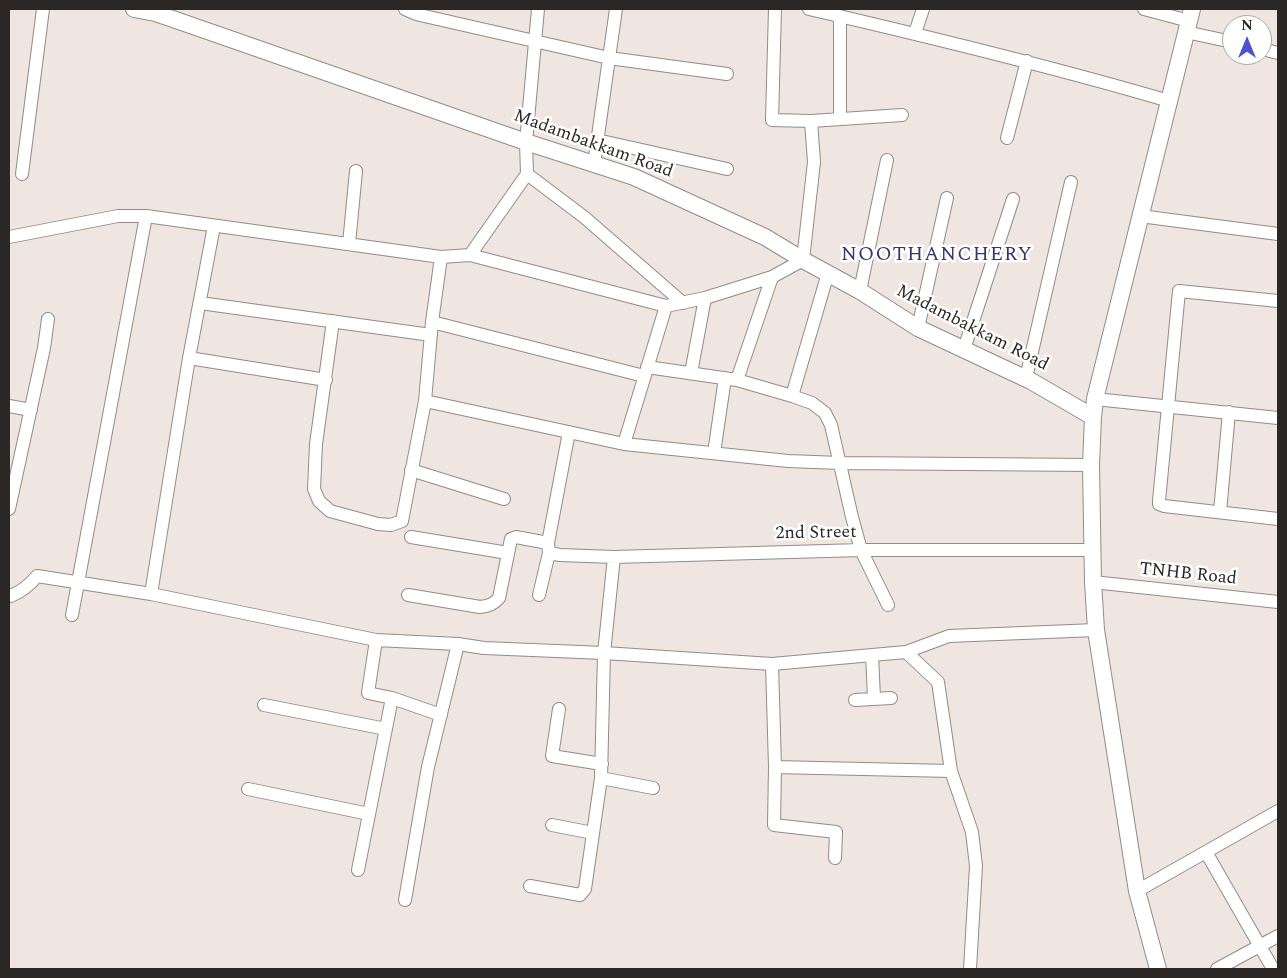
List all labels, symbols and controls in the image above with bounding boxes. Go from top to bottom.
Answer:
north arrow [1222,15,1272,65]
text: N [1241,15,1253,36]
street label: Madambakkam Road [510,106,676,184]
district label: NOOTHANCHERY [840,244,1034,268]
street label: Madambakkam Road [892,281,1052,377]
street label: 2nd Street [775,522,857,546]
street label: TNHB Road [1138,559,1238,591]

